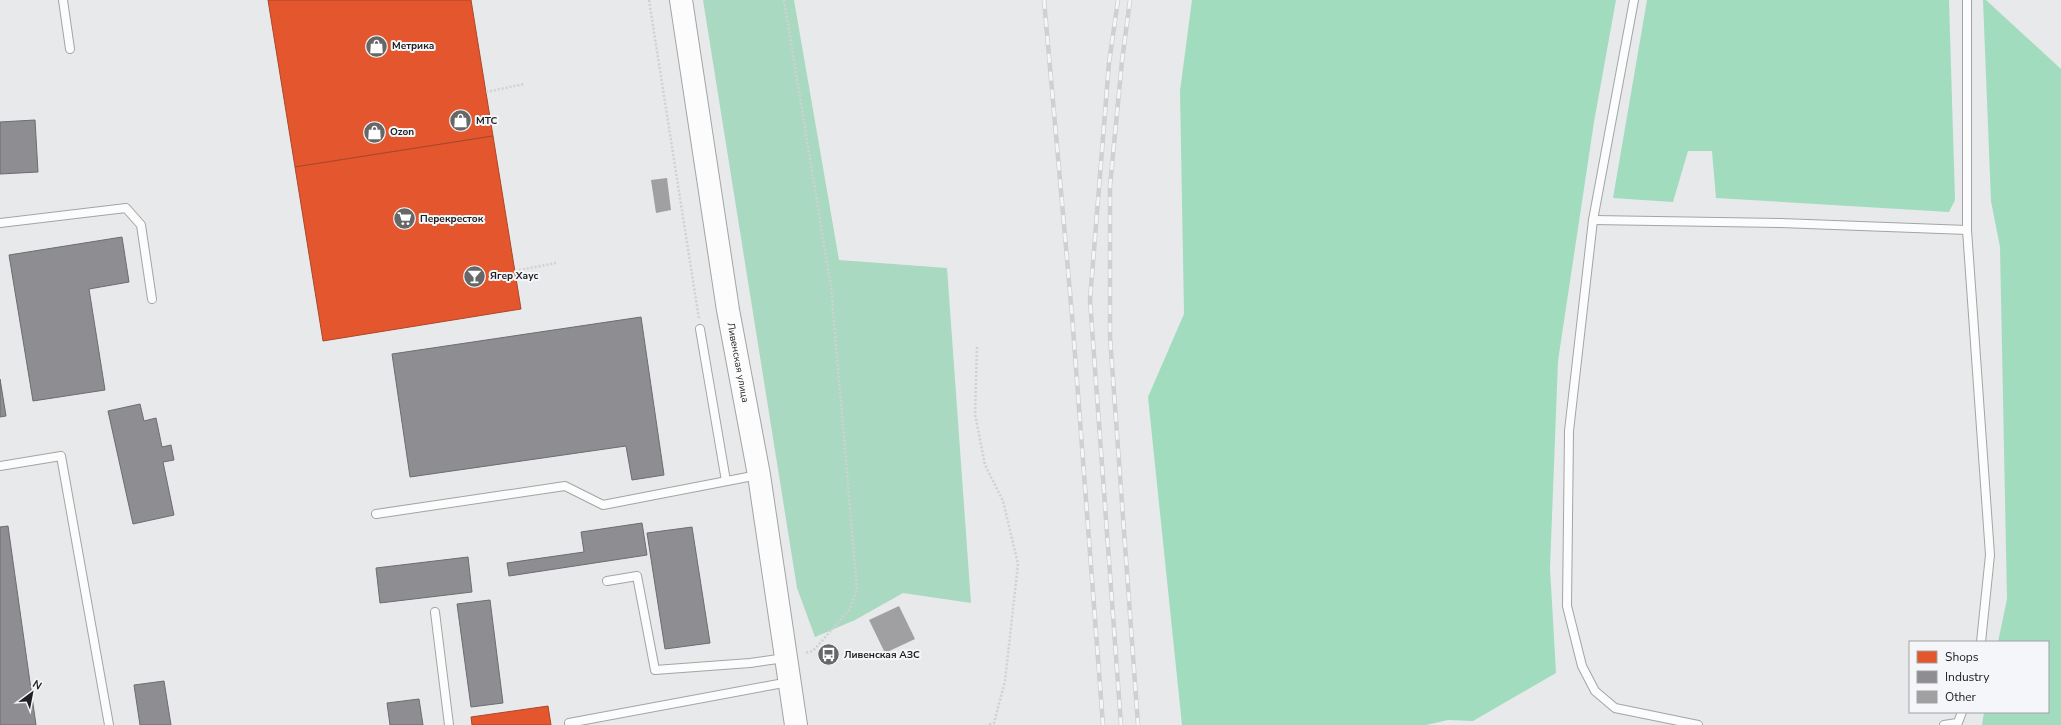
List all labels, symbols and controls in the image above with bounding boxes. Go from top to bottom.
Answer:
shop icon: Метрика [364,33,390,59]
place label: Метрика [392,39,434,53]
shop icon: МТС [447,108,473,134]
place label: МТС [476,114,498,128]
shop icon: Ozon [362,119,388,145]
place label: Ozon [390,125,414,139]
supermarket icon: Перекресток [392,206,418,232]
place label: Перекресток [420,212,484,226]
bar icon: Ягер Хаус [461,263,487,289]
place label: Ягер Хаус [490,269,539,283]
street label: Ливенская улица [723,321,752,404]
legend [1909,641,2049,713]
bus stop icon: Ливенская АЗС [815,642,841,668]
place label: Ливенская АЗС [844,648,920,662]
text: Shops [1945,649,1979,665]
text: Industry [1945,669,1990,685]
north arrow [12,673,52,713]
text: N [30,676,45,693]
text: Other [1945,689,1977,705]

